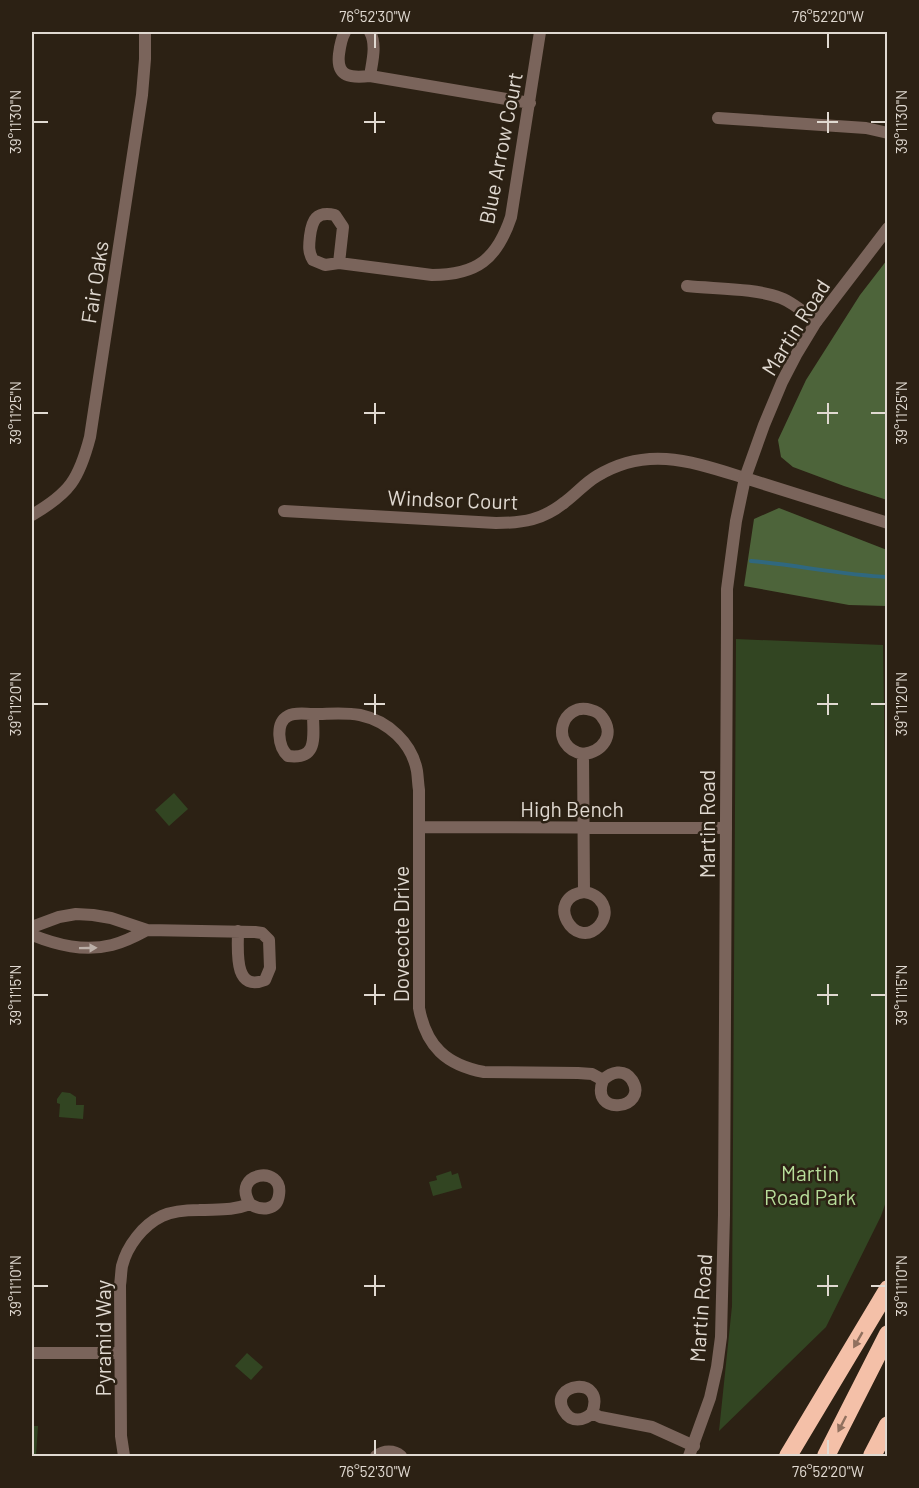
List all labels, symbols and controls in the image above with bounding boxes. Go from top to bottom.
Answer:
text: 76°52'30"W [339,7,411,25]
text: 76°52'20"W [792,7,864,25]
street label: Blue Arrow Court [473,70,527,226]
text: 39°11'30"N [6,90,24,154]
text: 39°11'30"N [892,90,910,154]
street label: Fair Oaks [75,239,113,325]
street label: Martin Road [756,274,834,380]
text: 39°11'25"N [6,381,24,445]
text: 39°11'25"N [892,381,910,445]
street label: Windsor Court [387,484,519,514]
text: 39°11'20"N [6,672,24,736]
text: 39°11'20"N [892,672,910,736]
street label: Martin Road [694,770,719,878]
street label: High Bench [520,796,624,821]
street label: Dovecote Drive [388,866,413,1002]
one-way arrow [78,943,97,953]
text: 39°11'15"N [6,965,24,1025]
text: 39°11'15"N [892,965,910,1025]
park label: Martin Road Park [764,1160,856,1209]
street label: Martin Road [684,1253,716,1363]
text: 39°11'10"N [6,1255,24,1317]
text: 39°11'10"N [892,1255,910,1317]
street label: Pyramid Way [90,1279,115,1396]
one-way arrow [853,1332,863,1349]
one-way arrow [837,1416,847,1433]
text: 76°52'30"W [339,1462,411,1480]
text: 76°52'20"W [792,1462,864,1480]

